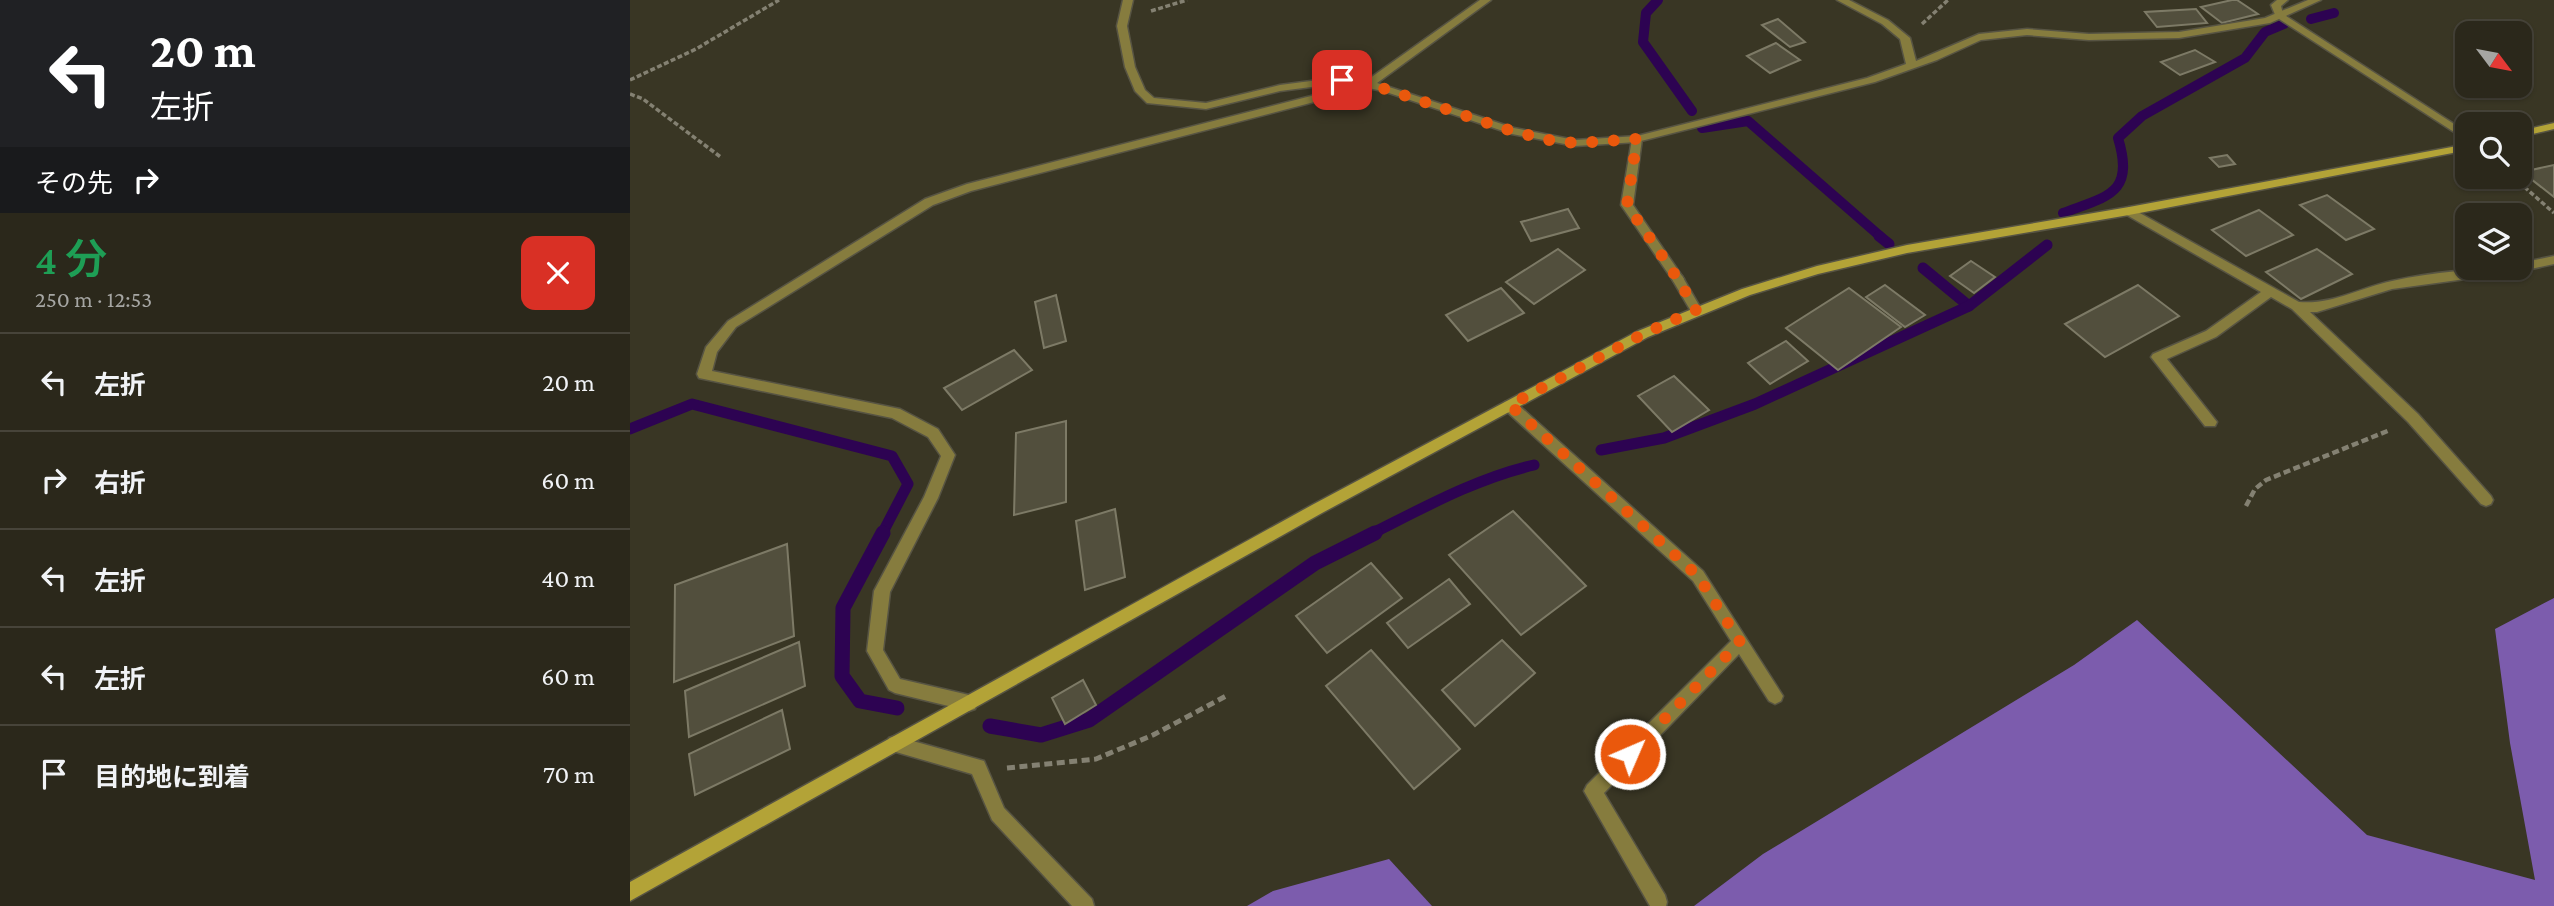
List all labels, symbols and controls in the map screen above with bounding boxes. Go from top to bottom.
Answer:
north arrow [2455,21,2532,98]
map controls [2455,21,2532,280]
text: 20 m [150,23,256,78]
icon: left [35,28,126,119]
pin [1312,50,1372,110]
icon: arrive [1323,61,1361,99]
text: 左折 [150,89,214,125]
button: search [2455,112,2532,189]
icon: right [127,161,165,199]
text: その先 [35,169,113,198]
button: layers [2455,203,2532,280]
text: 4 分 [35,236,107,283]
button: close [521,236,595,310]
text: 250 m · 12:53 [35,286,152,312]
icon: left [35,363,73,401]
text: 20 m [542,368,595,397]
text: 左折 [94,371,146,400]
icon: right [35,461,73,499]
text: 60 m [541,466,595,495]
text: 右折 [94,469,146,498]
icon: left [35,559,73,597]
text: 40 m [541,564,595,593]
text: 左折 [94,567,146,596]
icon: left [35,657,73,695]
text: 60 m [541,662,595,691]
text: 左折 [94,665,146,694]
position arrow [1593,717,1667,791]
icon: arrive [35,755,73,793]
text: 70 m [543,760,595,789]
text: 目的地に到着 [94,763,250,792]

